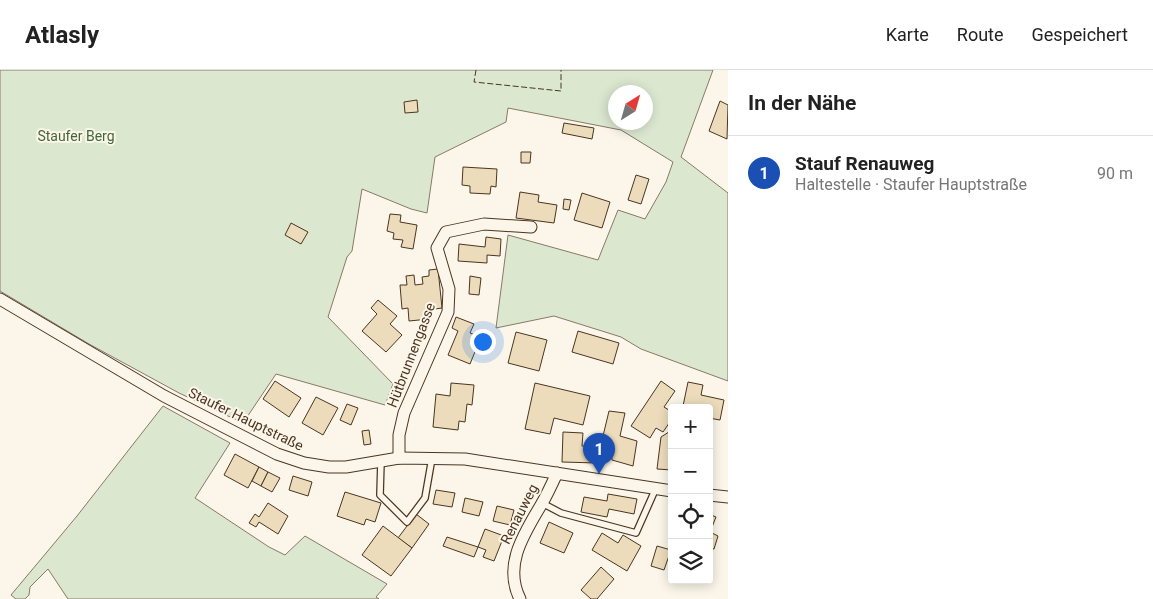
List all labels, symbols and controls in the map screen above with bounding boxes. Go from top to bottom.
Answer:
text: Atlasly [25,21,99,49]
text: Karte [886,24,929,45]
text: Route [957,24,1004,45]
text: Gespeichert [1032,24,1128,45]
north arrow [608,85,653,130]
text: In der Nähe [748,91,856,115]
park label: Staufer Berg [37,128,115,144]
text: Stauf Renauweg [795,152,934,175]
text: 1 [759,164,769,183]
text: 90 m [1097,164,1133,183]
text: Haltestelle · Staufer Hauptstraße [795,175,1027,194]
street label: Hütbrunnengasse [384,301,438,409]
your location [470,329,496,355]
street label: Staufer Hauptstraße [186,384,306,454]
map controls [668,404,713,584]
button: + [668,404,713,449]
pin: 1 [583,433,615,474]
button: − [668,449,713,494]
street label: Renauweg [497,481,541,547]
button: locate [668,494,713,539]
button: layers [668,539,713,584]

